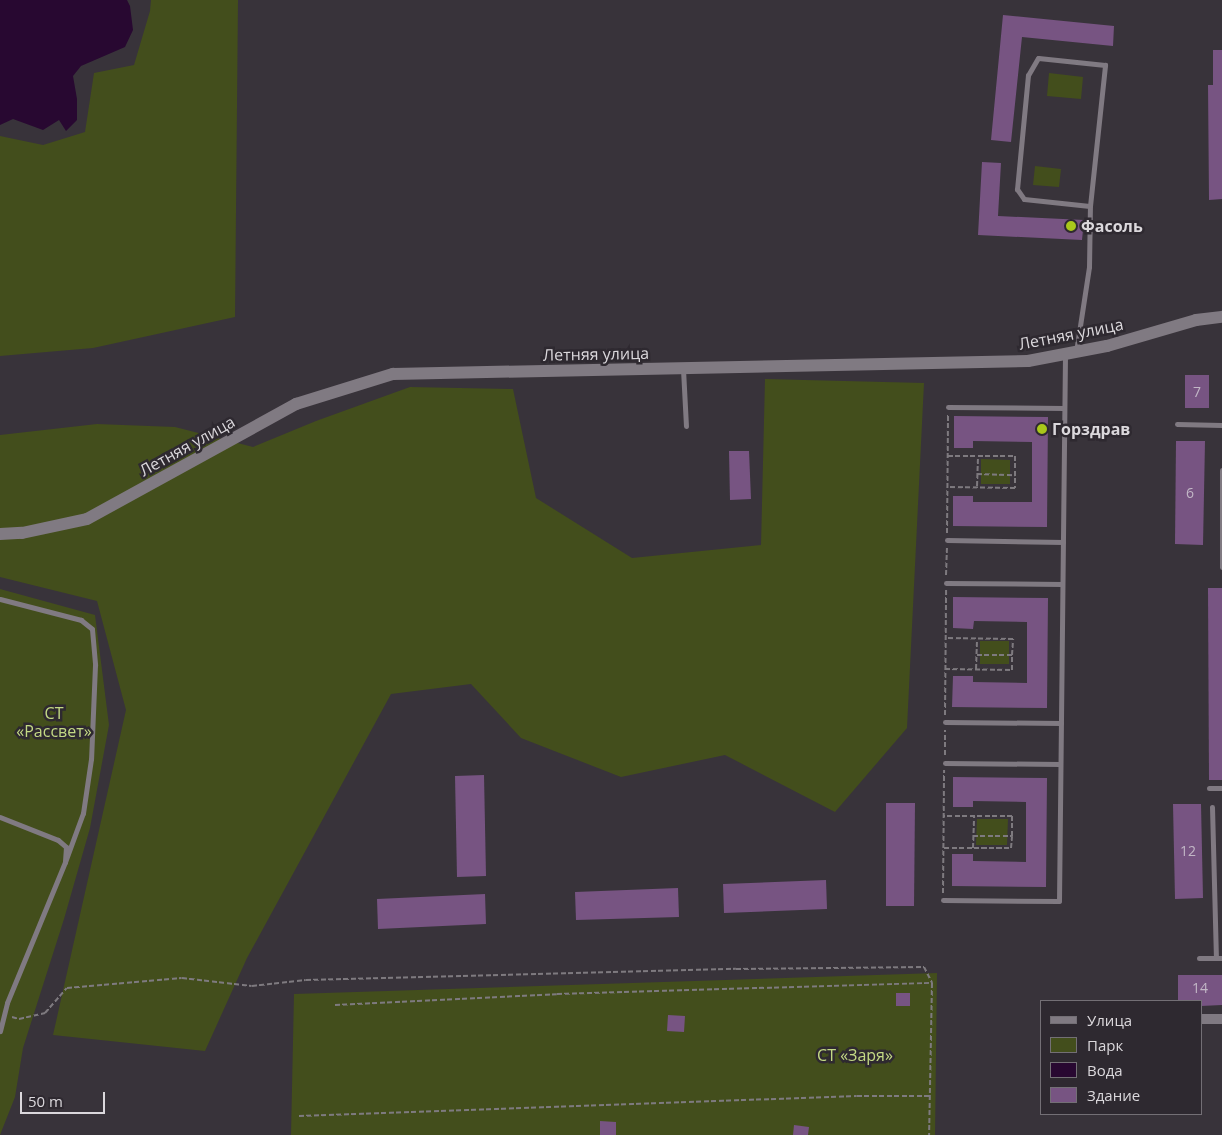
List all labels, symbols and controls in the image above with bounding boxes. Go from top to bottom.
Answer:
place label: Фасоль [1081,216,1143,236]
marker: Фасоль [1065,220,1077,232]
street label: Летняя улица [1017,314,1125,354]
street label: Летняя улица [543,343,649,365]
house number: 7 [1193,384,1201,400]
street label: Летняя улица [136,412,238,480]
place label: Горздрав [1052,419,1130,439]
marker: Горздрав [1036,423,1048,435]
house number: 6 [1186,485,1194,501]
park label: СТ «Рассвет» [16,703,92,741]
house number: 12 [1180,843,1196,859]
house number: 14 [1192,980,1208,996]
legend [1040,1000,1202,1115]
text: Улица [1087,1010,1132,1030]
text: Парк [1087,1035,1123,1055]
park label: СТ «Заря» [817,1045,893,1065]
text: Вода [1087,1060,1123,1080]
scale bar [22,1082,108,1114]
text: Здание [1087,1085,1140,1105]
text: 50 m [28,1091,63,1111]

